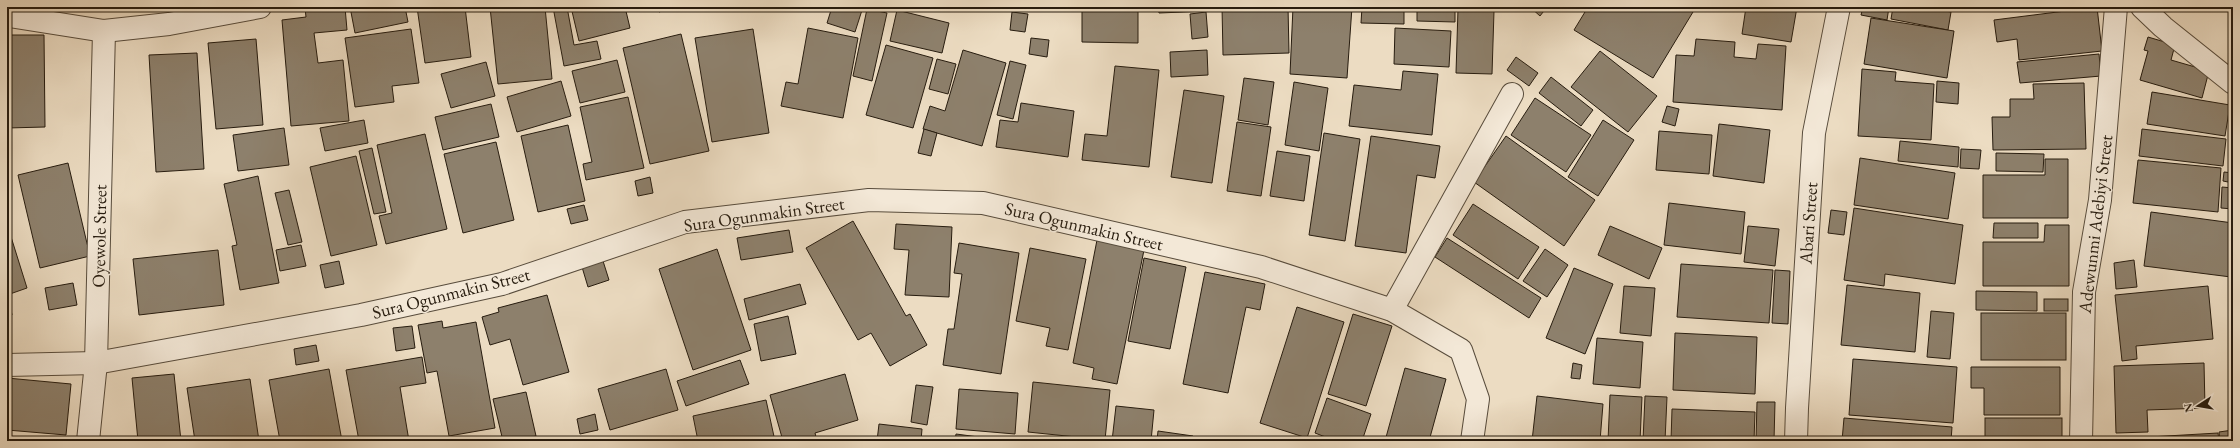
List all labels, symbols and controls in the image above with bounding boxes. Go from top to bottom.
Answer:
street label: Adewunmi Adebiyi Street [2073,133,2117,316]
street label: Abari Street [1794,181,1822,266]
street label: Oyewole Street [87,184,111,288]
street label: Sura Ogunmakin Street [682,191,846,237]
street label: Sura Ogunmakin Street [1003,197,1166,255]
street label: Sura Ogunmakin Street [370,262,533,324]
north arrow [2178,386,2218,426]
text: N [2180,402,2196,414]

